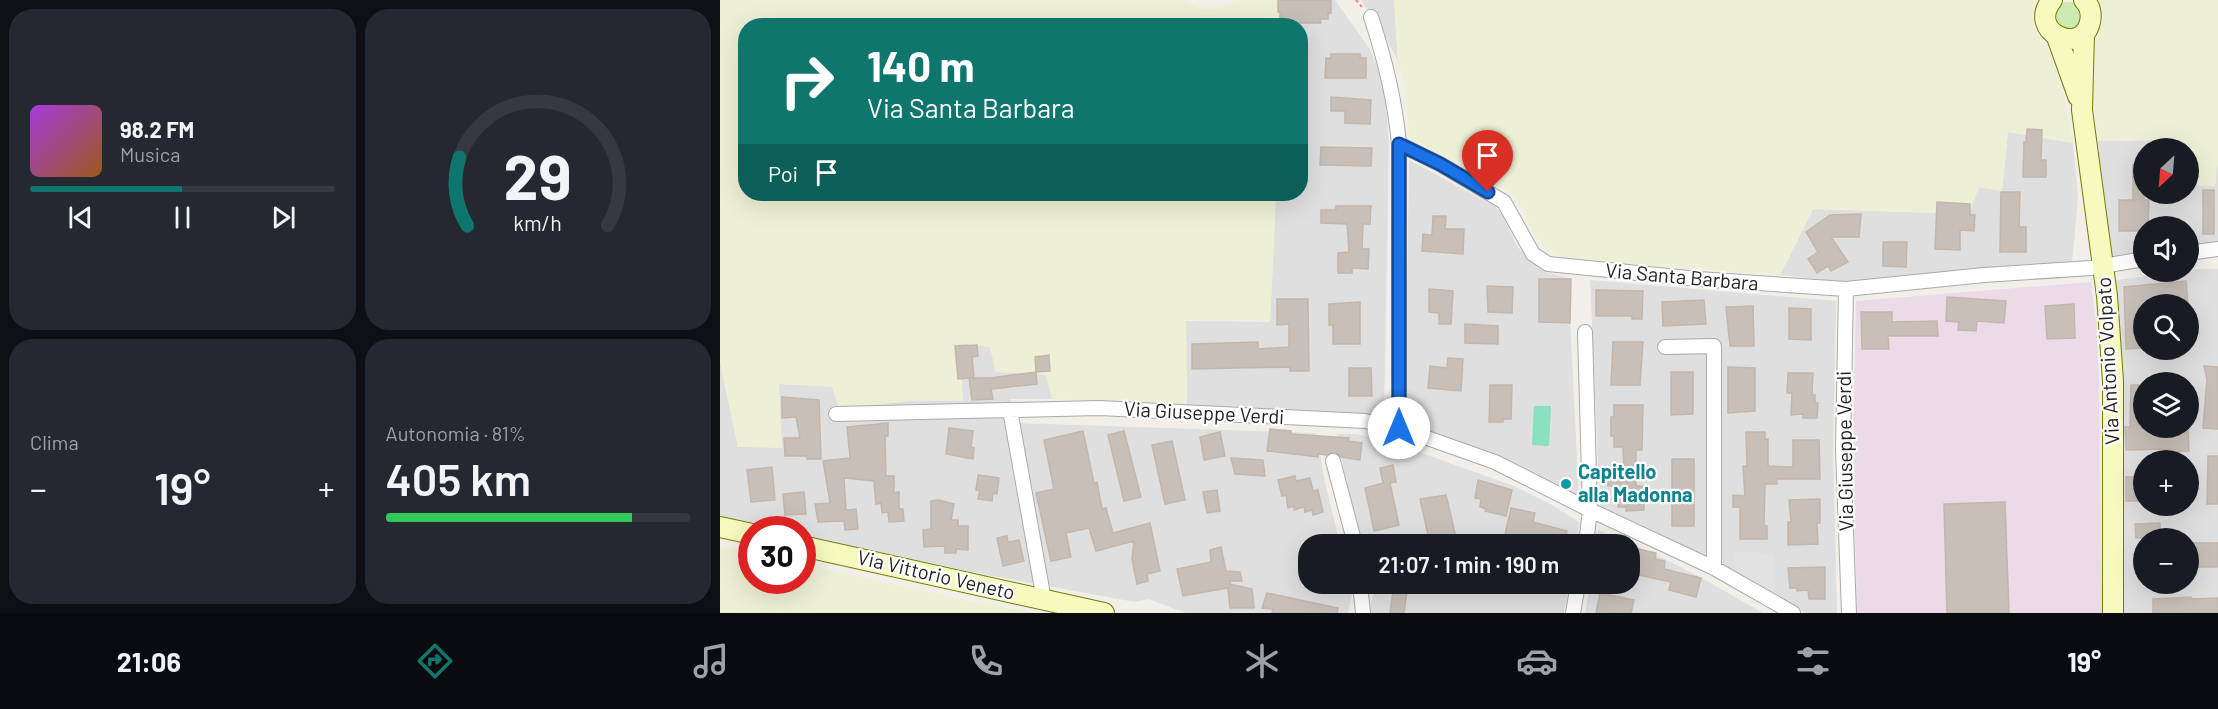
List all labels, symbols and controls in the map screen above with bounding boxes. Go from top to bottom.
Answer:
text: 140 m [867,40,975,90]
icon: right [768,42,846,120]
text: Via Santa Barbara [867,91,1075,123]
text: 98.2 FM [120,116,194,142]
pin [1462,130,1513,192]
north arrow [2133,138,2199,204]
map controls [2133,138,2199,594]
text: 29 [504,139,572,213]
icon: arrive [1471,139,1504,172]
text: Musica [120,142,180,166]
icon: arrive [810,156,843,189]
text: Poi [768,160,798,186]
icon: previous [64,201,97,234]
icon: pause [166,201,199,234]
icon: next [267,201,300,234]
text: km/h [513,211,562,236]
button: sound [2133,216,2199,282]
street label: Via Santa Barbara [1604,257,1760,295]
street label: Via Antonio Volpato [2091,277,2123,446]
button: search [2133,294,2199,360]
street label: Via Giuseppe Verdi [1831,370,1857,532]
button: layers [2133,372,2199,438]
street label: Via Giuseppe Verdi [1123,396,1285,428]
position arrow [1367,396,1431,460]
text: Autonomia · 81% [386,421,526,445]
text: Clima [30,430,79,454]
button: + [2133,450,2199,516]
text: 405 km [386,451,531,505]
place label: Capitello alla Madonna [1578,459,1693,506]
text: 19° [154,460,211,514]
text: − [30,468,47,508]
text: + [318,468,335,508]
marker: Capitello alla Madonna [1559,477,1573,491]
speed limit sign: 30 [738,516,816,594]
button: − [2133,528,2199,594]
street label: Via Vittorio Veneto [855,544,1017,604]
text: 21:07 · 1 min · 190 m [1379,551,1559,577]
icon: directions [414,640,456,682]
icon: music [690,640,732,682]
icon: phone [965,640,1007,682]
icon: climate [1241,640,1283,682]
icon: car [1516,640,1558,682]
icon: filters [1792,640,1834,682]
text: 21:06 [117,645,181,677]
text: 19° [2067,645,2101,677]

